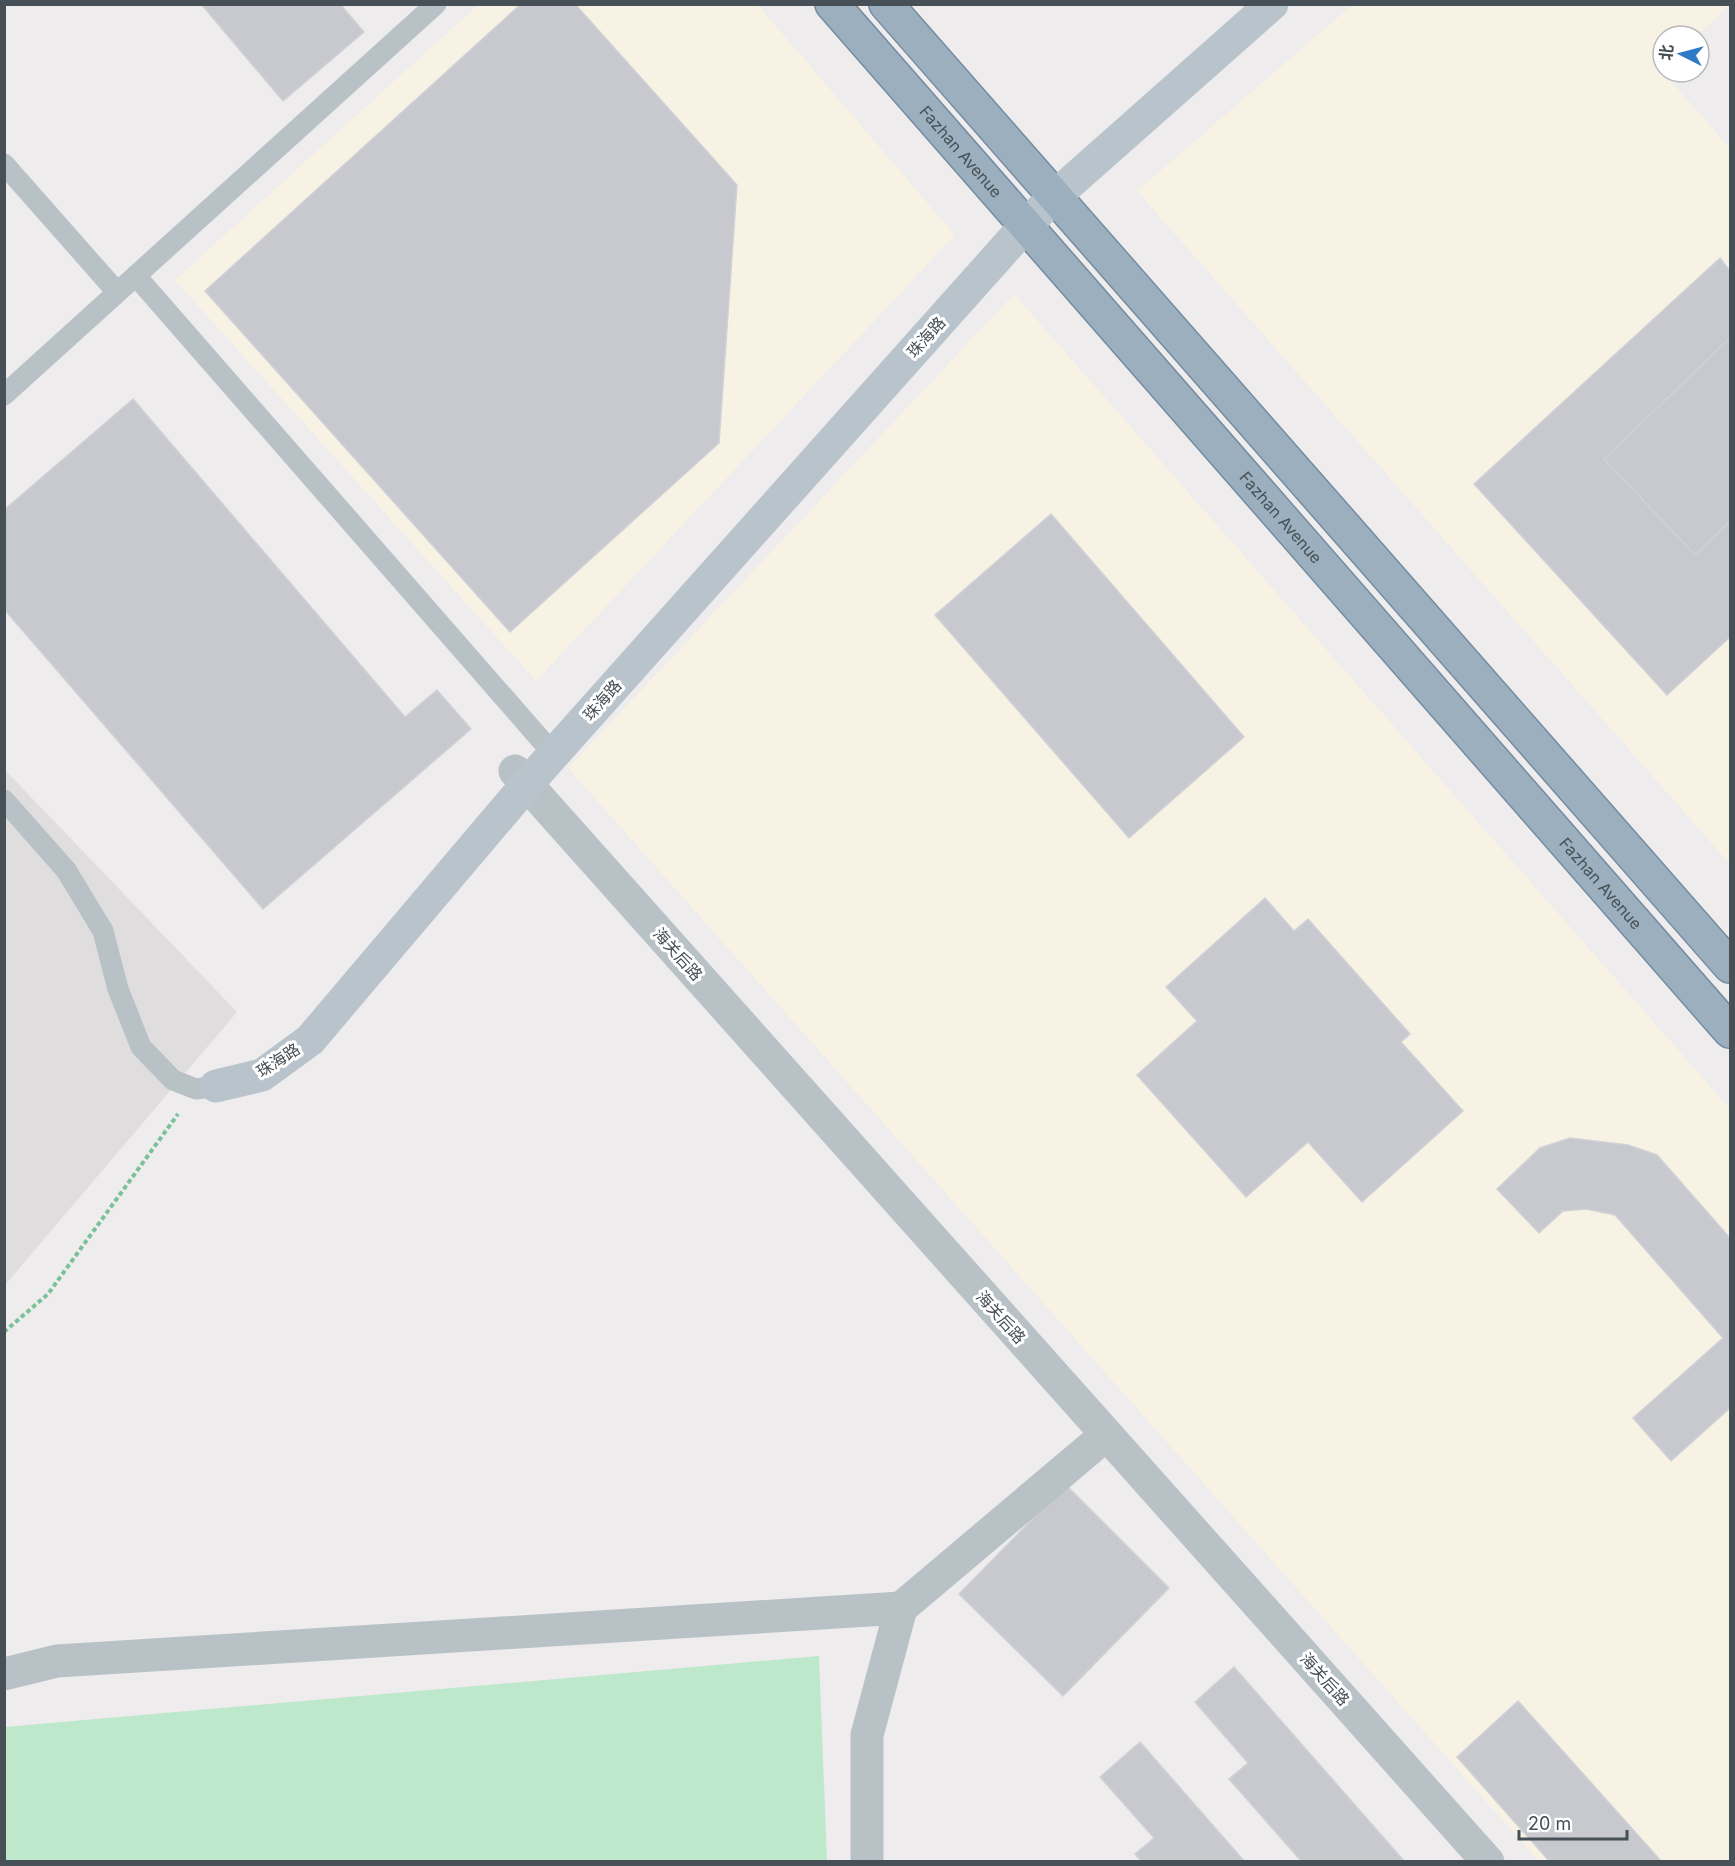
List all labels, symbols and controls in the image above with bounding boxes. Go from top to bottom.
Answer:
north arrow [1651,24,1711,84]
text: 北 [1655,43,1677,61]
street label: Fazhan Avenue [915,101,1007,202]
street label: 珠海路 [903,312,949,362]
street label: Fazhan Avenue [1235,467,1326,567]
street label: 珠海路 [579,675,625,725]
street label: Fazhan Avenue [1555,833,1646,933]
street label: 海关后路 [649,924,707,984]
street label: 珠海路 [252,1039,304,1081]
street label: 海关后路 [972,1287,1030,1347]
street label: 海关后路 [1296,1649,1354,1709]
scale bar [1519,1803,1627,1841]
text: 20 m [1528,1813,1571,1834]

